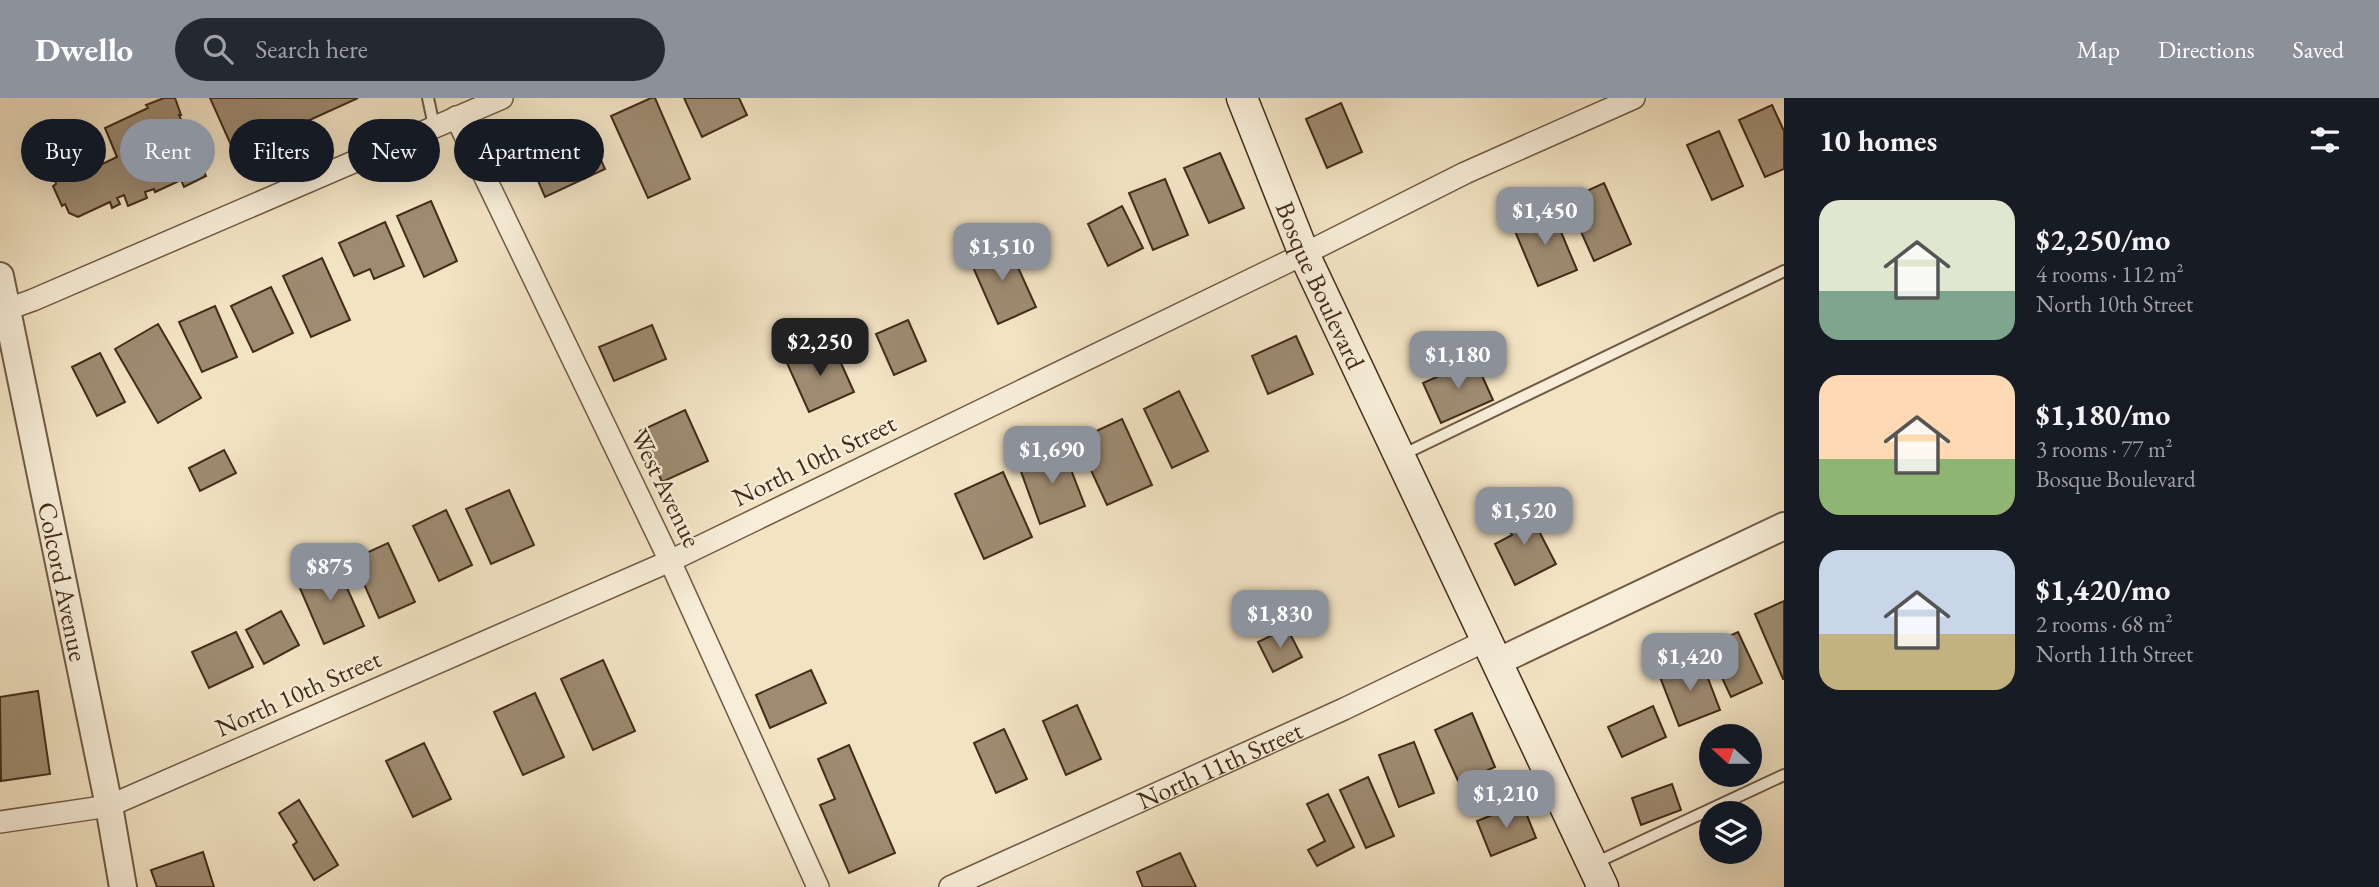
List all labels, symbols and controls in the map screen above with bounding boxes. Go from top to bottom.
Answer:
search box [175,18,665,81]
text: Dwello [35,28,133,71]
icon: search [199,30,237,68]
text: Search here [255,32,368,66]
text: Map [2077,34,2120,65]
text: Directions [2158,34,2255,65]
text: Saved [2293,34,2344,65]
chip: Buy [21,119,106,182]
chip: Rent [120,119,215,182]
chip: Filters [229,119,334,182]
chip: New [348,119,440,182]
chip: Apartment [454,119,604,182]
text: 10 homes [1819,121,1937,160]
icon: filters [2306,121,2344,159]
pin: $1,450 [1488,188,1602,247]
text: $1,450 [1513,195,1577,225]
street label: Bosque Boulevard [1268,196,1373,375]
text: $2,250/mo [2036,220,2170,259]
pin: $1,510 [945,223,1059,283]
icon: home [1875,228,1959,312]
text: $1,510 [970,231,1034,261]
text: 4 rooms · 112 m² [2036,259,2184,289]
text: North 10th Street [2036,289,2193,319]
pin: $2,250 [763,318,877,378]
text: $2,250 [788,326,852,356]
pin: $1,180 [1401,331,1515,391]
text: $1,180 [1426,339,1490,369]
text: $1,180/mo [2036,395,2170,434]
icon: home [1875,403,1959,487]
street label: North 10th Street [727,406,901,514]
street label: West Avenue [623,423,709,553]
pin: $1,690 [995,426,1109,486]
text: $1,690 [1020,434,1084,464]
text: 3 rooms · 77 m² [2036,434,2173,464]
text: Bosque Boulevard [2036,464,2196,494]
pin: $1,520 [1467,488,1581,547]
text: $1,520 [1492,495,1556,525]
street label: Colcord Avenue [30,499,96,664]
pin: $875 [289,544,371,603]
text: $875 [306,551,354,581]
text: $1,420/mo [2036,570,2170,609]
icon: home [1875,578,1959,662]
pin: $1,830 [1223,590,1337,650]
text: $1,830 [1248,598,1312,628]
text: 2 rooms · 68 m² [2036,609,2173,639]
pin: $1,420 [1633,634,1747,693]
text: North 11th Street [2036,639,2193,669]
street label: North 10th Street [210,641,386,745]
text: $1,420 [1658,641,1722,671]
street label: North 11th Street [1132,713,1308,817]
north arrow [1699,724,1762,788]
map controls [1699,724,1762,864]
pin: $1,210 [1449,770,1563,830]
text: $1,210 [1474,778,1538,808]
button: layers [1699,801,1762,864]

